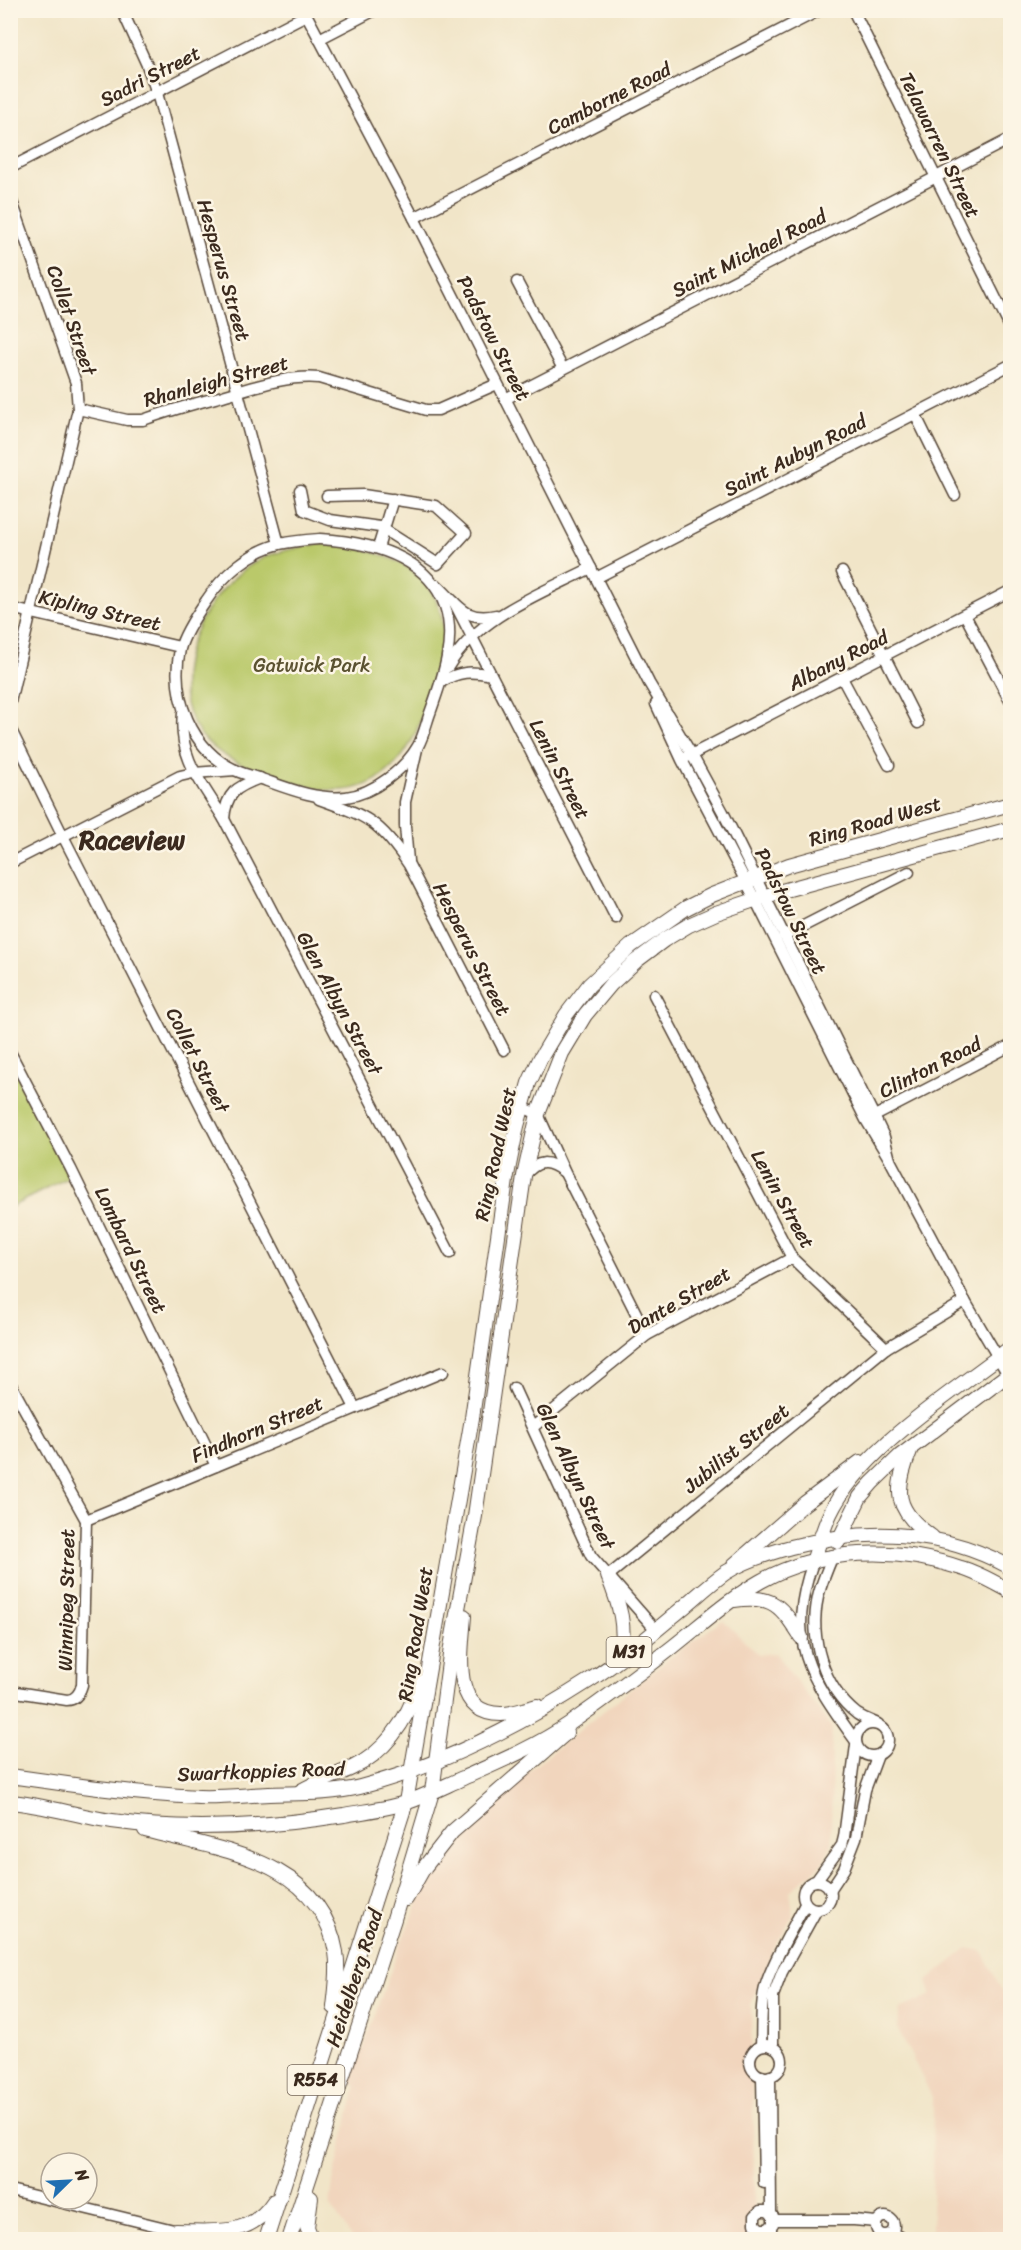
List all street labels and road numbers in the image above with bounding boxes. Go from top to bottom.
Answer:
street label: Sadri Street [93,36,207,117]
street label: Camborne Road [541,51,679,145]
street label: Telawarren Street [889,66,990,225]
street label: Hesperus Street [186,195,261,346]
street label: Saint Michael Road [666,199,834,308]
street label: Collet Street [36,260,107,381]
street label: Padstow Street [447,269,540,408]
street label: Rhanleigh Street [140,345,293,418]
street label: Saint Aubyn Road [718,404,874,507]
street label: Kipling Street [35,579,165,642]
street label: Albany Road [781,619,896,701]
street label: Lenin Street [519,713,600,826]
street label: Ring Road West [805,786,946,857]
street label: Padstow Street [745,842,836,981]
street label: Hesperus Street [423,876,521,1023]
street label: Glen Albyn Street [287,925,393,1082]
street label: Collet Street [156,1001,240,1120]
street label: Clinton Road [873,1026,989,1108]
street label: Ring Road West [464,1084,527,1224]
street label: Lenin Street [741,1143,824,1256]
street label: Lombard Street [85,1180,177,1320]
street label: Dante Street [621,1257,738,1344]
street label: Findhorn Street [186,1386,329,1473]
street label: Jubilist Street [674,1394,798,1503]
street label: Glen Albyn Street [526,1397,625,1556]
street label: Winnipeg Street [48,1528,85,1671]
street label: Ring Road West [388,1564,443,1704]
road number: M31 [606,1637,652,1667]
street label: Swartkoppies Road [177,1751,347,1792]
street label: Heidelberg Road [316,1903,394,2052]
road number: R554 [288,2065,344,2095]

